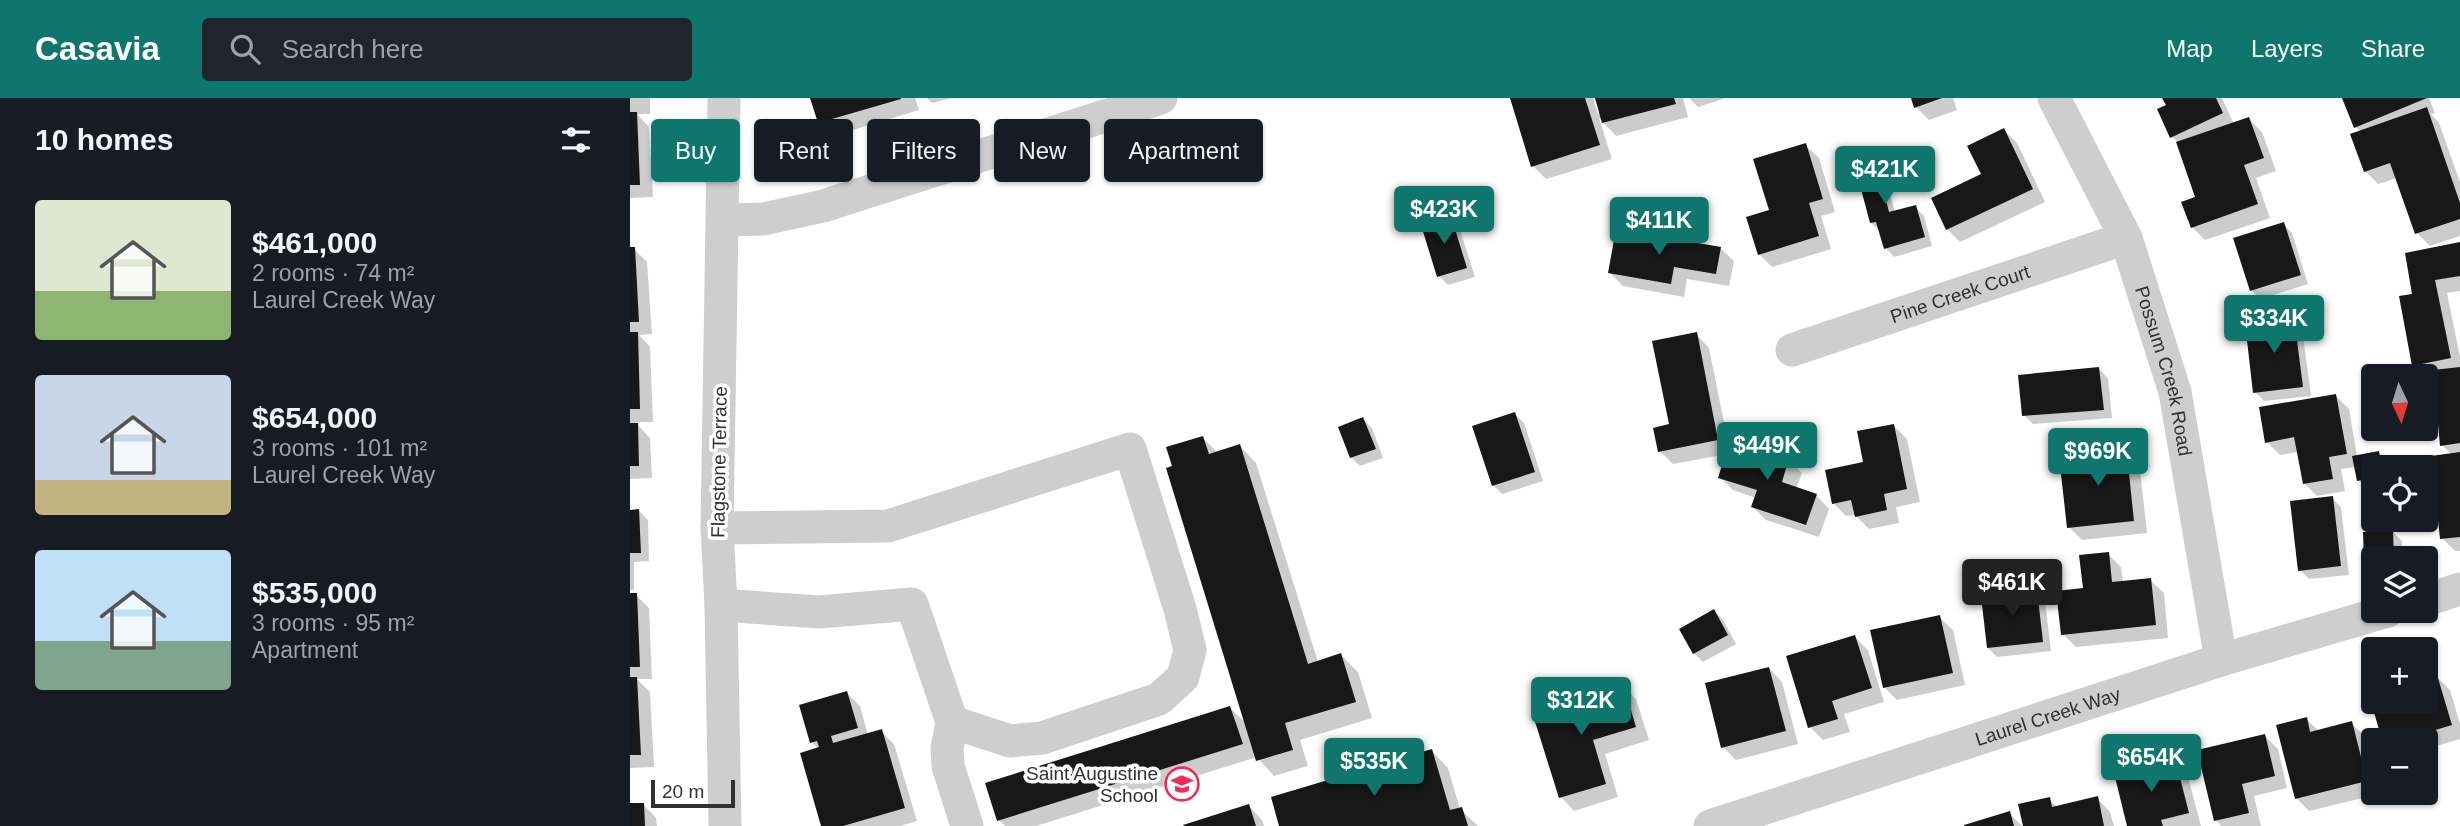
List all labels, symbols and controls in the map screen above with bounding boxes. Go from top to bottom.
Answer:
search box [202,18,692,81]
text: Casavia [35,30,160,67]
icon: search [226,30,264,68]
text: Search here [282,34,423,64]
text: Map [2166,35,2213,62]
text: Layers [2251,35,2323,62]
text: Share [2361,35,2425,62]
chip: Buy [651,119,740,182]
chip: Rent [754,119,853,182]
chip: Filters [867,119,980,182]
chip: New [994,119,1090,182]
chip: Apartment [1104,119,1263,182]
icon: filters [557,121,595,159]
text: 10 homes [35,123,173,156]
pin: $421K [1836,146,1934,206]
text: $421K [1851,156,1919,182]
pin: $423K [1395,186,1493,246]
text: $423K [1410,196,1478,222]
pin: $411K [1610,198,1708,257]
text: $411K [1626,207,1692,233]
text: $461,000 [252,226,377,259]
icon: home [91,228,175,312]
text: 2 rooms · 74 m² [252,260,414,286]
street label: Pine Creek Court [1887,260,2033,327]
street label: Possum Creek Road [2131,283,2196,458]
text: Laurel Creek Way [252,287,435,313]
pin: $334K [2225,296,2323,355]
text: $334K [2240,305,2308,331]
north arrow [2361,364,2438,441]
map controls [2361,364,2438,805]
street label: Flagstone Terrace [707,386,731,538]
text: $654,000 [252,401,377,434]
icon: home [91,403,175,487]
pin: $449K [1718,422,1816,482]
pin: $969K [2049,428,2147,488]
text: $449K [1733,432,1801,458]
text: 3 rooms · 101 m² [252,435,427,461]
text: $969K [2064,438,2132,464]
button: locate [2361,455,2438,532]
text: Laurel Creek Way [252,462,435,488]
button: layers [2361,546,2438,623]
pin: $461K [1963,560,2061,619]
text: $461K [1978,569,2046,595]
text: $535,000 [252,576,377,609]
icon: home [91,578,175,662]
text: 3 rooms · 95 m² [252,610,414,636]
text: Apartment [252,637,358,663]
button: + [2361,637,2438,714]
pin: $312K [1532,678,1630,737]
street label: Laurel Creek Way [1972,683,2123,750]
text: $312K [1547,687,1615,713]
button: − [2361,728,2438,805]
pin: $654K [2102,734,2200,794]
pin: $535K [1325,738,1423,798]
text: $654K [2117,744,2185,770]
text: $535K [1340,748,1408,774]
place label: Saint Augustine School [1026,763,1158,806]
school or university icon: Saint Augustine School [1163,765,1201,803]
scale bar [651,777,735,809]
text: 20 m [662,781,704,802]

